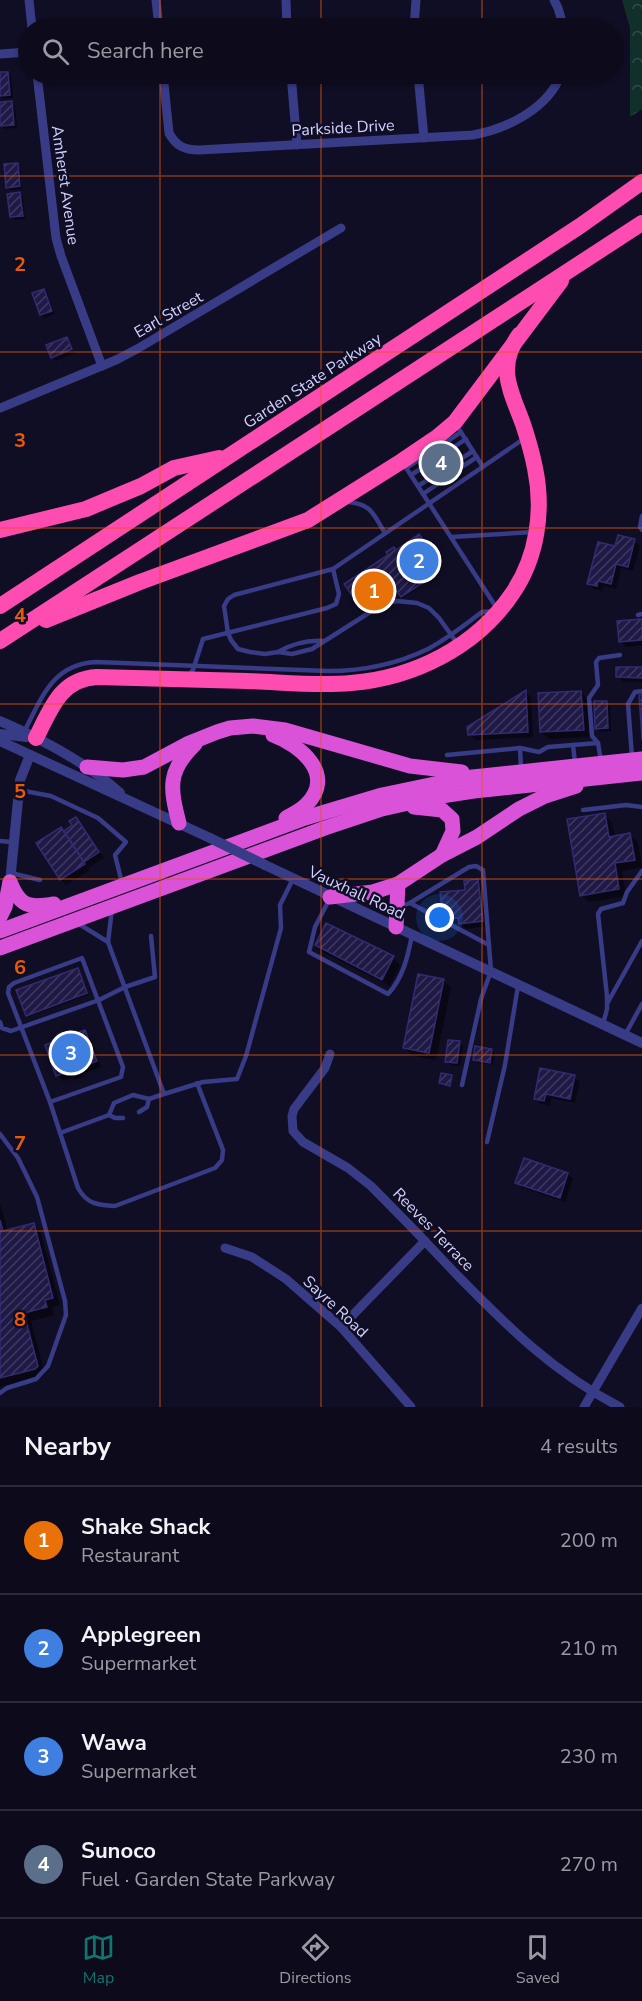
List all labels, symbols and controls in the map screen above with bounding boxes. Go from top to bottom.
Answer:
search box [18,18,624,84]
icon: search [39,35,72,68]
text: Search here [87,36,204,66]
street label: Parkside Drive [291,114,395,142]
street label: Amherst Avenue [46,124,84,246]
text: 2 [14,251,26,278]
street label: Earl Street [130,286,207,343]
street label: Garden State Parkway [239,328,386,434]
text: 3 [14,427,26,454]
pin: 4 [422,440,460,486]
pin: 2 [400,538,438,584]
pin: 1 [354,568,394,614]
text: 4 [14,602,26,629]
text: 5 [14,778,26,805]
street label: Vauxhall Road [304,860,409,925]
your location [425,903,454,932]
text: 6 [14,954,26,981]
pin: 3 [52,1030,90,1076]
text: 7 [14,1130,26,1157]
street label: Reeves Terrace [388,1183,479,1276]
street label: Sayre Road [298,1271,373,1343]
text: 8 [14,1306,26,1333]
text: Nearby [24,1429,111,1464]
text: 4 results [540,1433,618,1460]
text: Shake Shack [81,1512,210,1542]
text: 1 [38,1527,50,1554]
text: 200 m [560,1527,618,1554]
text: Restaurant [81,1542,179,1569]
text: Applegreen [81,1620,201,1650]
text: 2 [38,1635,50,1662]
text: 210 m [560,1635,618,1662]
text: Supermarket [81,1650,196,1677]
text: Wawa [81,1728,147,1758]
text: 3 [38,1743,50,1770]
text: 230 m [560,1743,618,1770]
text: Supermarket [81,1758,196,1785]
text: Sunoco [81,1836,156,1866]
text: 4 [38,1851,50,1878]
text: 270 m [560,1851,618,1878]
text: Fuel · Garden State Parkway [81,1866,335,1893]
tab: Map [82,1931,115,1989]
tab: Directions [279,1931,351,1989]
tab: Saved [516,1931,560,1989]

